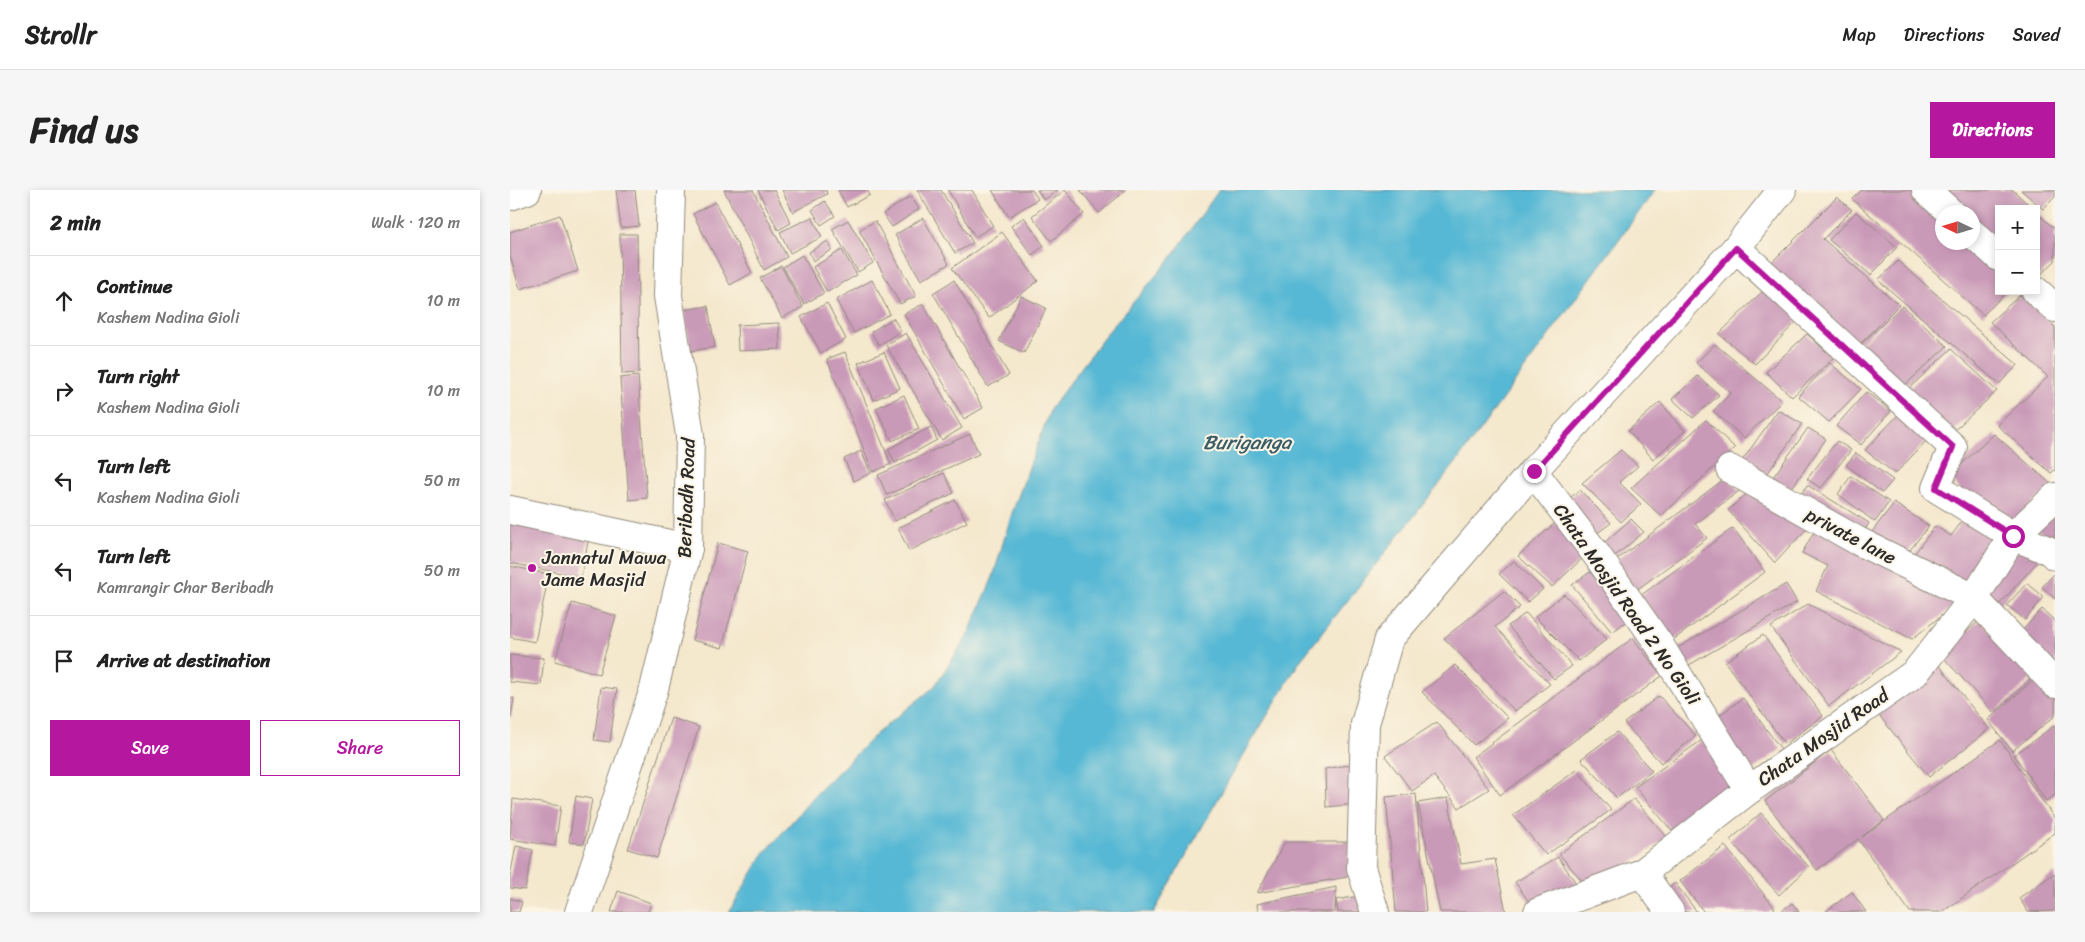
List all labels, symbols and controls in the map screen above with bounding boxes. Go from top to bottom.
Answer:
text: Strollr [25,14,96,56]
text: Map [1843,19,1876,51]
text: Directions [1904,19,1985,51]
text: Saved [2013,19,2060,51]
text: Find us [30,99,138,161]
button: Directions [1930,102,2055,158]
text: 2 min [50,204,101,242]
north arrow [1935,205,1980,250]
map controls [1995,205,2040,295]
button: + [1995,205,2040,250]
text: Walk · 120 m [371,208,460,237]
button: − [1995,250,2040,295]
text: Continue [97,270,173,303]
text: 10 m [427,286,460,315]
icon: ahead [50,287,78,315]
text: Kashem Nadina Gioli [97,303,239,332]
text: Turn right [97,360,179,393]
text: 10 m [427,376,460,405]
icon: right [50,377,78,405]
text: Kashem Nadina Gioli [97,393,239,422]
water label: Buriganga [1203,425,1293,460]
street label: Beribadh Road [667,436,705,559]
text: Turn left [97,450,170,483]
route end [1523,460,1546,483]
text: 50 m [424,466,460,495]
icon: left [50,467,78,495]
text: Kashem Nadina Gioli [97,483,239,512]
street label: Chata Mosjid Road 2 No Gioli [1545,496,1710,713]
street label: private lane [1799,498,1903,574]
route start [2002,525,2025,548]
text: Turn left [97,540,170,573]
place label: Jannatul Mawa Jame Masjid [541,541,667,596]
text: 50 m [424,556,460,585]
icon: left [50,557,78,585]
marker: Jannatul Mawa Jame Masjid [526,562,538,574]
text: Kamrangir Char Beribadh [97,573,274,602]
text: Arrive at destination [97,644,270,677]
icon: arrive [50,647,78,675]
street label: Chata Mosjid Road [1750,678,1897,795]
button: Save [50,720,250,776]
button: Share [260,720,460,776]

